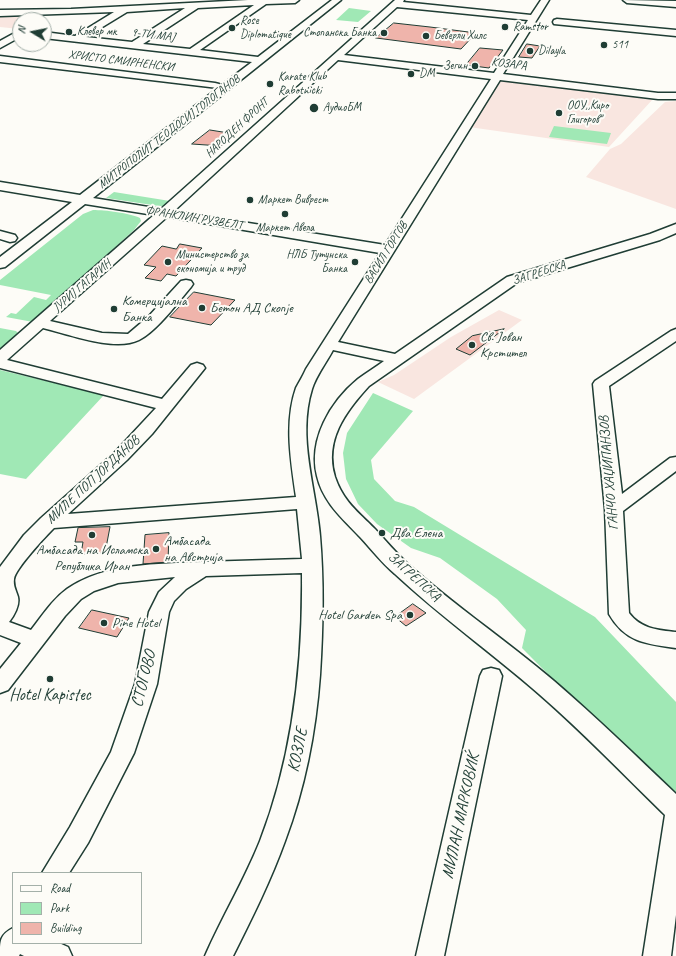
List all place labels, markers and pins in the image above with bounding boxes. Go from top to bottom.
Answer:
place label: Rose Diplomatique [240,14,291,42]
place label: Ramstor [513,20,548,34]
marker: Ramstor [500,22,510,32]
marker: Rose Diplomatique [227,23,237,33]
place label: Клевер мк [77,25,117,39]
place label: Стопанска Банка [303,26,376,40]
marker: Клевер мк [64,27,74,37]
marker: Стопанска Банка [379,28,389,38]
place label: Беверли Хилс [434,29,486,43]
marker: Беверли Хилс [421,31,431,41]
place label: 511 [612,38,628,52]
marker: 511 [599,40,609,50]
place label: Dilayla [538,44,565,58]
marker: Dilayla [525,46,535,56]
place label: Зегин [443,59,467,73]
marker: Зегин [470,61,480,71]
place label: DM [419,67,435,81]
marker: DM [406,69,416,79]
place label: Karate Klub Rabotnicki [278,70,326,98]
marker: Karate Klub Rabotnicki [265,79,275,89]
place label: ООУ,,Киро Глигоров'' [567,99,609,127]
place label: АудиоБМ [323,101,361,115]
marker: АудиоБМ [308,102,320,114]
marker: ООУ,,Киро Глигоров'' [554,108,564,118]
place label: Маркет Виврест [258,193,328,207]
marker: Маркет Виврест [245,195,255,205]
marker: Маркет Авела [280,209,290,219]
place label: Маркет Авела [256,221,314,235]
place label: Министерство за економија и труд [176,248,248,276]
place label: НЛБ Тутунска Банка [287,248,347,276]
marker: Министерство за економија и труд [163,257,173,267]
marker: НЛБ Тутунска Банка [350,257,360,267]
place label: Комерцијална Банка [122,293,187,326]
place label: Бетон АД Скопје [210,300,293,316]
marker: Бетон АД Скопје [197,303,207,313]
marker: Комерцијална Банка [109,304,119,314]
place label: Св. Јован Крстител [480,329,526,362]
marker: Св. Јован Крстител [467,340,477,350]
place label: Два Елена [390,525,442,541]
marker: Два Елена [377,528,387,538]
marker: Амбасада на Исламска Република Иран [87,530,97,540]
place label: Амбасада на Австрија [164,533,223,566]
place label: Амбасада на Исламска Република Иран [36,542,148,574]
marker: Амбасада на Австрија [151,544,161,554]
place label: Hotel Garden Spa [318,607,402,623]
marker: Hotel Garden Spa [405,610,415,620]
place label: Pine Hotel [112,615,160,631]
marker: Pine Hotel [99,618,109,628]
marker: Hotel Kapistec [45,674,55,684]
place label: Hotel Kapistec [9,686,91,706]

